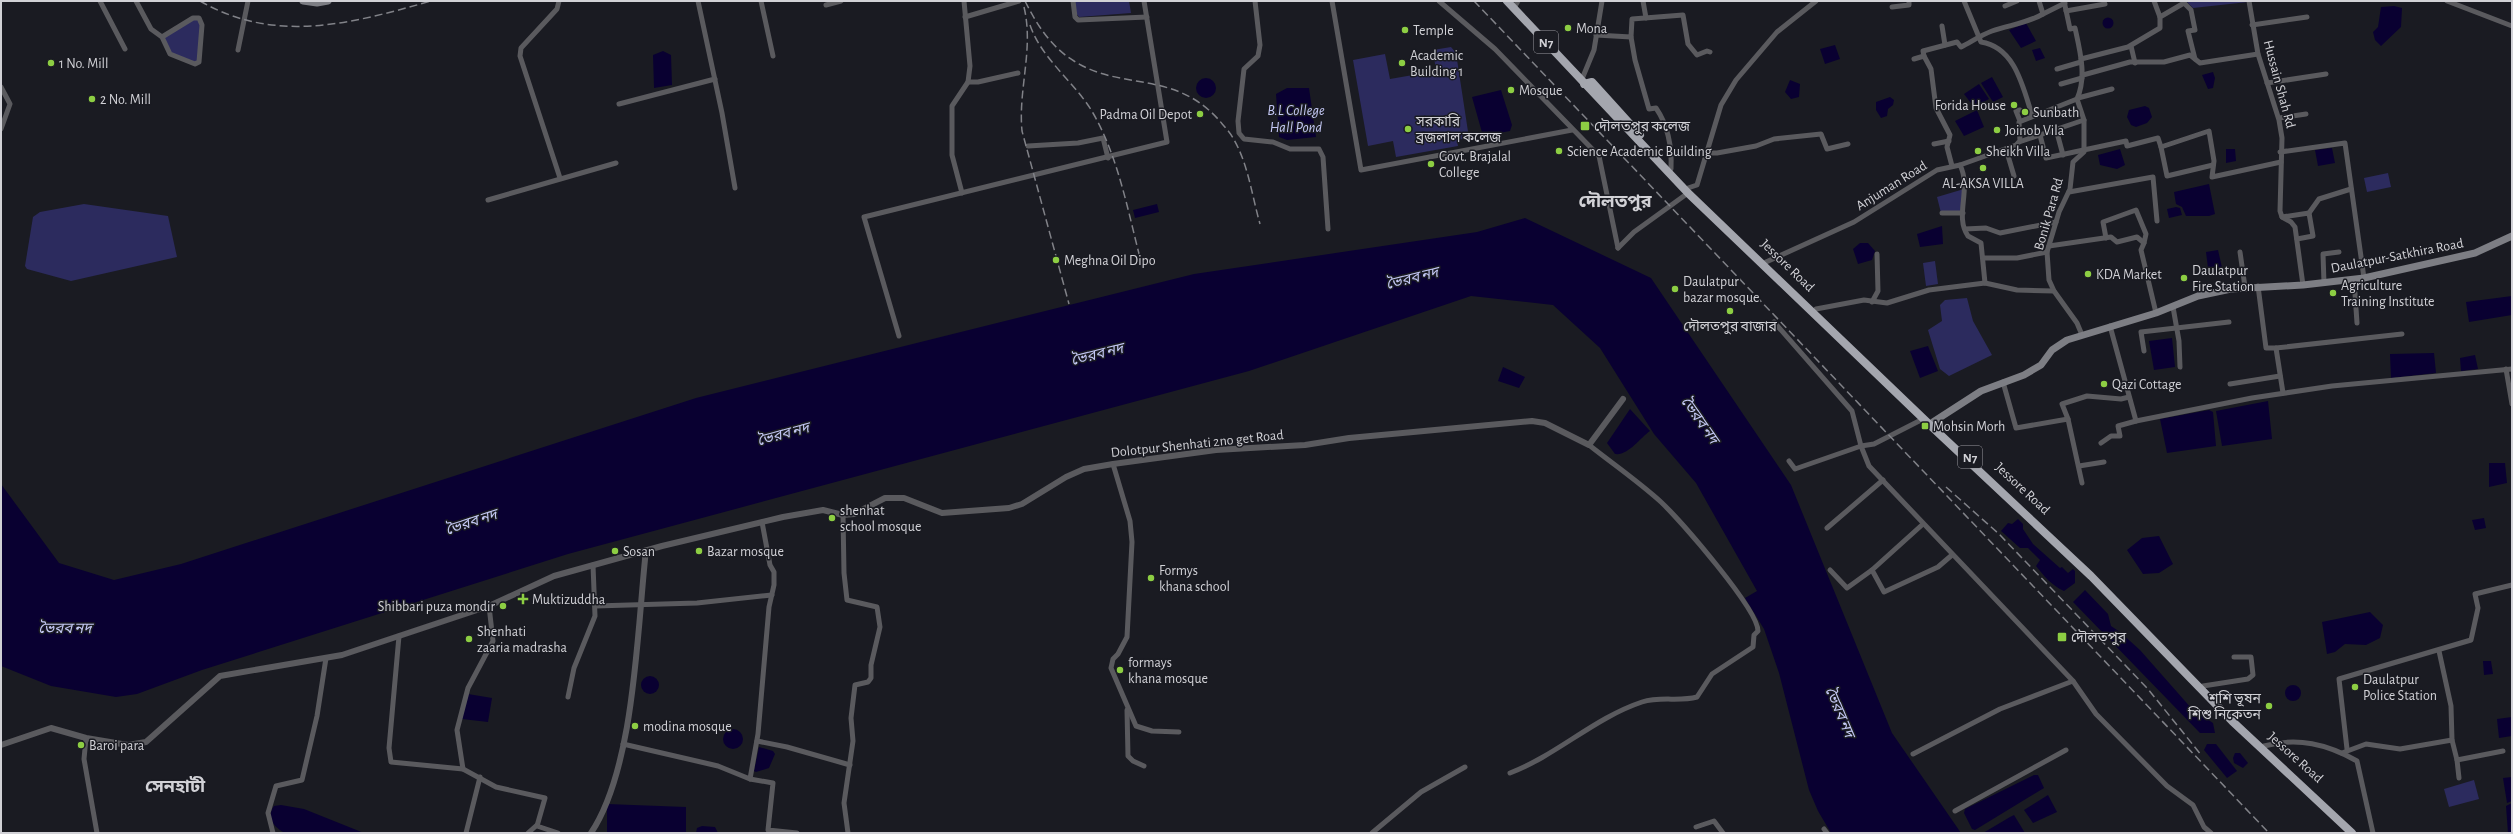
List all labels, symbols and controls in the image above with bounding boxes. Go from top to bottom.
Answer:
place label: Mona [1576,22,1608,36]
marker: Mona [1563,23,1573,33]
place label: Temple [1413,24,1454,38]
marker: Temple [1400,25,1410,35]
road number: N7 [1534,31,1558,53]
street label: Hussain Shah Rd [2261,39,2298,130]
place label: Academic Building 1 [1410,49,1464,79]
place label: 1 No. Mill [59,57,109,71]
marker: 1 No. Mill [46,58,56,68]
marker: Academic Building 1 [1397,58,1407,68]
place label: Mosque [1519,84,1563,98]
marker: Mosque [1506,85,1516,95]
place label: 2 No. Mill [100,93,151,107]
marker: 2 No. Mill [87,94,97,104]
place label: Forida House [1935,99,2006,113]
marker: Forida House [2009,100,2019,110]
water label: B.L College Hall Pond [1267,103,1325,135]
place label: Sunbath [2033,106,2079,120]
marker: Sunbath [2020,107,2030,117]
place label: Padma Oil Depot [1099,108,1193,122]
marker: Padma Oil Depot [1195,109,1205,119]
place label: সরকারি ব্রজলাল কলেজ [1415,113,1502,145]
place label: দৌলতপুর কলেজ [1594,118,1691,135]
marker: দৌলতপুর কলেজ [1579,120,1591,132]
marker: সরকারি ব্রজলাল কলেজ [1403,124,1413,134]
place label: Joinob Vila [2005,124,2065,138]
marker: Joinob Vila [1992,125,2002,135]
place label: Science Academic Building [1567,145,1712,159]
place label: Sheikh Villa [1986,145,2051,159]
marker: Science Academic Building [1554,146,1564,156]
marker: Sheikh Villa [1973,146,1983,156]
place label: Govt. Brajalal College [1439,150,1511,180]
marker: Govt. Brajalal College [1426,159,1436,169]
street label: Anjuman Road [1854,159,1929,213]
marker: AL-AKSA VILLA [1978,163,1988,173]
place label: AL-AKSA VILLA [1942,177,2024,191]
street label: Bonik Para Rd [2032,177,2066,252]
district label: দৌলতপুর [1579,191,1653,212]
street label: Daulatpur-Satkhira Road [2330,236,2465,276]
street label: Jessore Road [1758,237,1817,295]
place label: Meghna Oil Dipo [1064,254,1156,268]
marker: Meghna Oil Dipo [1051,255,1061,265]
water label: ভৈরব নদ [1384,262,1442,292]
place label: Daulatpur Fire Station [2192,264,2254,294]
place label: KDA Market [2096,268,2162,282]
marker: KDA Market [2083,269,2093,279]
marker: Daulatpur Fire Station [2179,273,2189,283]
place label: Daulatpur bazar mosque [1683,275,1760,305]
place label: Agriculture Training Institute [2341,279,2434,309]
marker: Daulatpur bazar mosque [1670,284,1680,294]
marker: Agriculture Training Institute [2328,288,2338,298]
marker: দৌলতপুর বাজার [1725,306,1735,316]
place label: দৌলতপুর বাজার [1683,318,1777,335]
water label: ভৈরব নদ [1069,338,1127,368]
place label: Qazi Cottage [2112,378,2181,392]
marker: Qazi Cottage [2099,379,2109,389]
water label: ভৈরব নদ [1678,393,1724,449]
water label: ভৈরব নদ [755,418,813,449]
place label: Mohsin Morh [1933,420,2005,434]
marker: Mohsin Morh [1920,421,1930,431]
street label: Dolotpur Shenhati 2no get Road [1110,428,1284,460]
road number: N7 [1958,446,1982,468]
street label: Jessore Road [1992,460,2052,517]
water label: ভৈরব নদ [443,504,501,538]
place label: shenhat school mosque [840,504,921,534]
marker: shenhat school mosque [827,513,837,523]
place label: Sosan [623,545,655,559]
place label: Bazar mosque [707,545,784,559]
marker: Sosan [610,546,620,556]
marker: Bazar mosque [694,546,704,556]
place label: Formys khana school [1159,564,1230,594]
marker: Formys khana school [1146,573,1156,583]
marker: Muktizuddha [517,593,529,605]
place label: Muktizuddha [532,593,606,607]
place label: Shibbari puza mondir [378,600,495,614]
marker: Shibbari puza mondir [498,601,508,611]
water label: ভৈরব নদ [38,619,94,636]
place label: Shenhati zaaria madrasha [477,625,567,655]
place label: দৌলতপুর [2071,629,2127,646]
marker: দৌলতপুর [2056,631,2068,643]
marker: Shenhati zaaria madrasha [464,634,474,644]
place label: formays khana mosque [1128,656,1208,686]
marker: formays khana mosque [1115,665,1125,675]
place label: Daulatpur Police Station [2363,673,2437,703]
marker: Daulatpur Police Station [2350,682,2360,692]
water label: ভৈরব নদ [1822,684,1860,742]
place label: শশি ভূষন শিশু নিকেতন [2187,690,2262,722]
marker: শশি ভূষন শিশু নিকেতন [2264,701,2274,711]
place label: modina mosque [643,720,732,734]
marker: modina mosque [630,721,640,731]
street label: Jessore Road [2265,730,2326,786]
place label: Baroi para [89,739,145,753]
marker: Baroi para [76,740,86,750]
district label: সেনহাটী [145,776,206,796]

